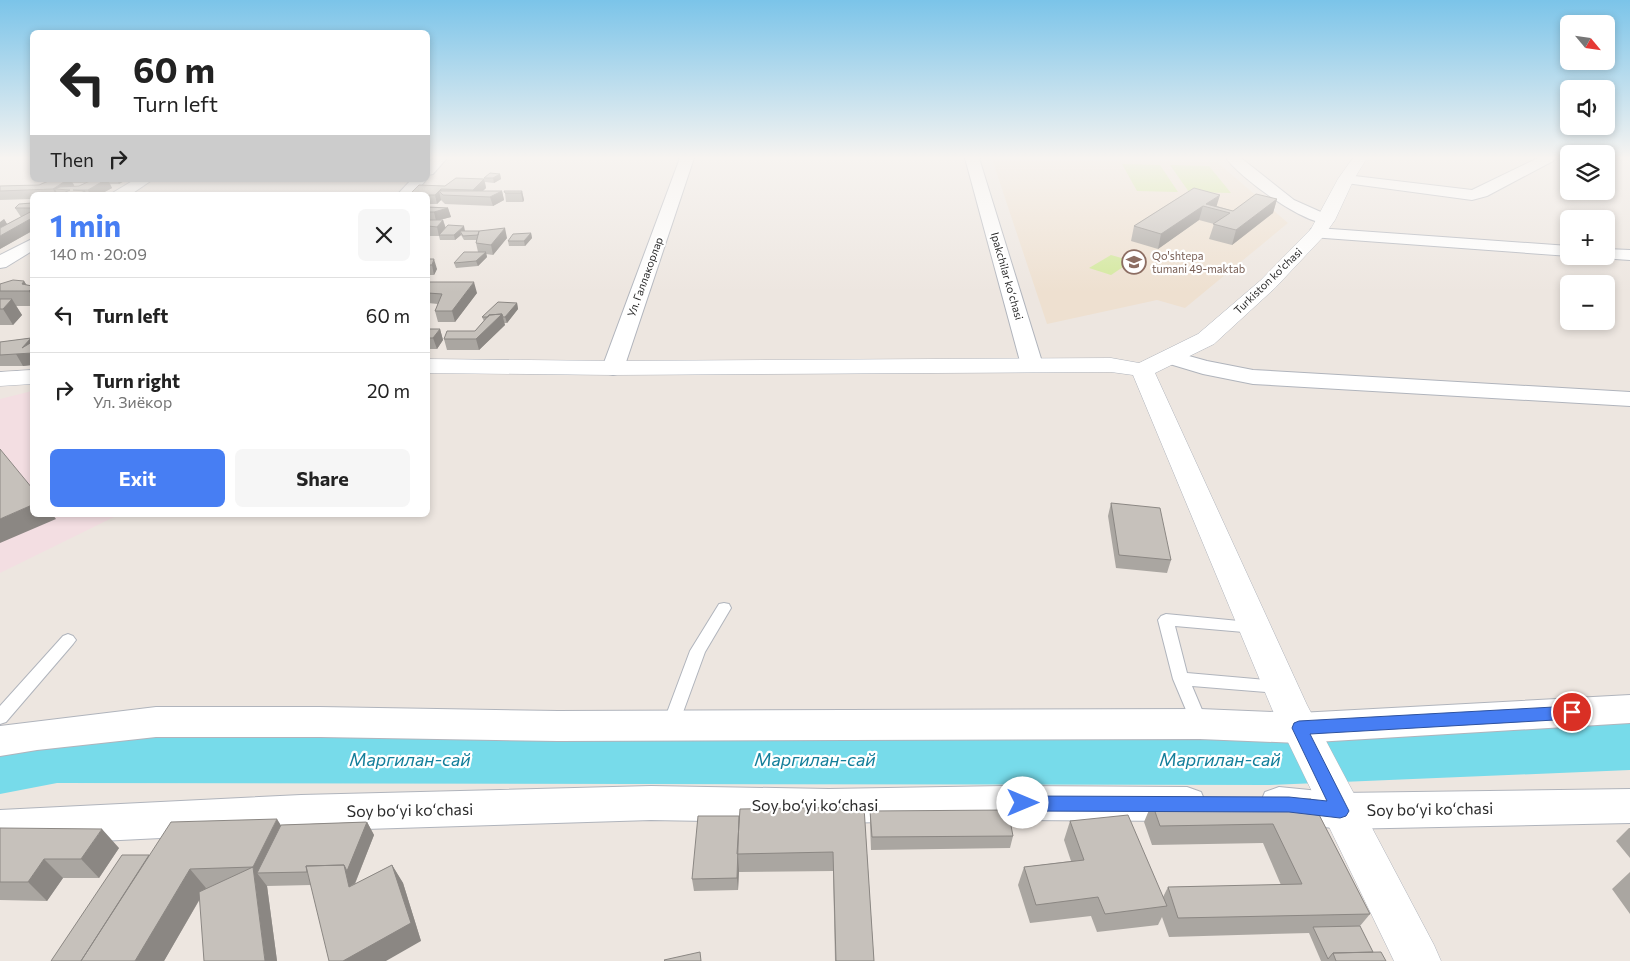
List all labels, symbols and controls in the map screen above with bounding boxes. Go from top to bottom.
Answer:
north arrow [1560,15,1615,70]
map controls [1560,15,1615,330]
text: 60 m [133,47,215,90]
icon: left [50,50,115,115]
button: sound [1560,80,1615,135]
text: Turn left [133,90,218,117]
icon: right [104,145,132,173]
button: layers [1560,145,1615,200]
text: Then [50,148,94,171]
text: 1 min [50,206,121,243]
button: close [358,209,410,261]
button: + [1560,210,1615,265]
street label: Ipakchilar koʻchasi [989,230,1026,321]
street label: Ул. Галлакорлар [624,235,665,318]
text: 140 m · 20:09 [50,244,147,263]
street label: Turkiston ko'chasi [1231,245,1305,316]
school or university icon: Qo'shtepa tumani 49-maktab [1121,249,1147,275]
place label: Qo'shtepa tumani 49-maktab [1152,249,1245,275]
button: − [1560,275,1615,330]
icon: left [50,301,78,329]
text: Turn left [93,304,168,327]
text: 60 m [366,304,410,327]
text: Turn right [93,369,180,392]
icon: right [50,376,78,404]
text: 20 m [367,379,410,402]
text: Ул. Зиёкор [93,392,172,411]
button: Exit [50,449,225,507]
button: Share [235,449,410,507]
pin [1551,691,1593,733]
icon: arrive [1558,698,1586,726]
water label: Маргилан-сай [349,748,471,770]
water label: Маргилан-сай [754,748,876,770]
water label: Маргилан-сай [1159,748,1281,770]
position arrow [996,776,1048,828]
street label: Soy boʻyi koʻchasi [752,795,878,814]
street label: Soy boʻyi koʻchasi [1367,798,1493,819]
street label: Soy boʻyi koʻchasi [347,799,473,820]

